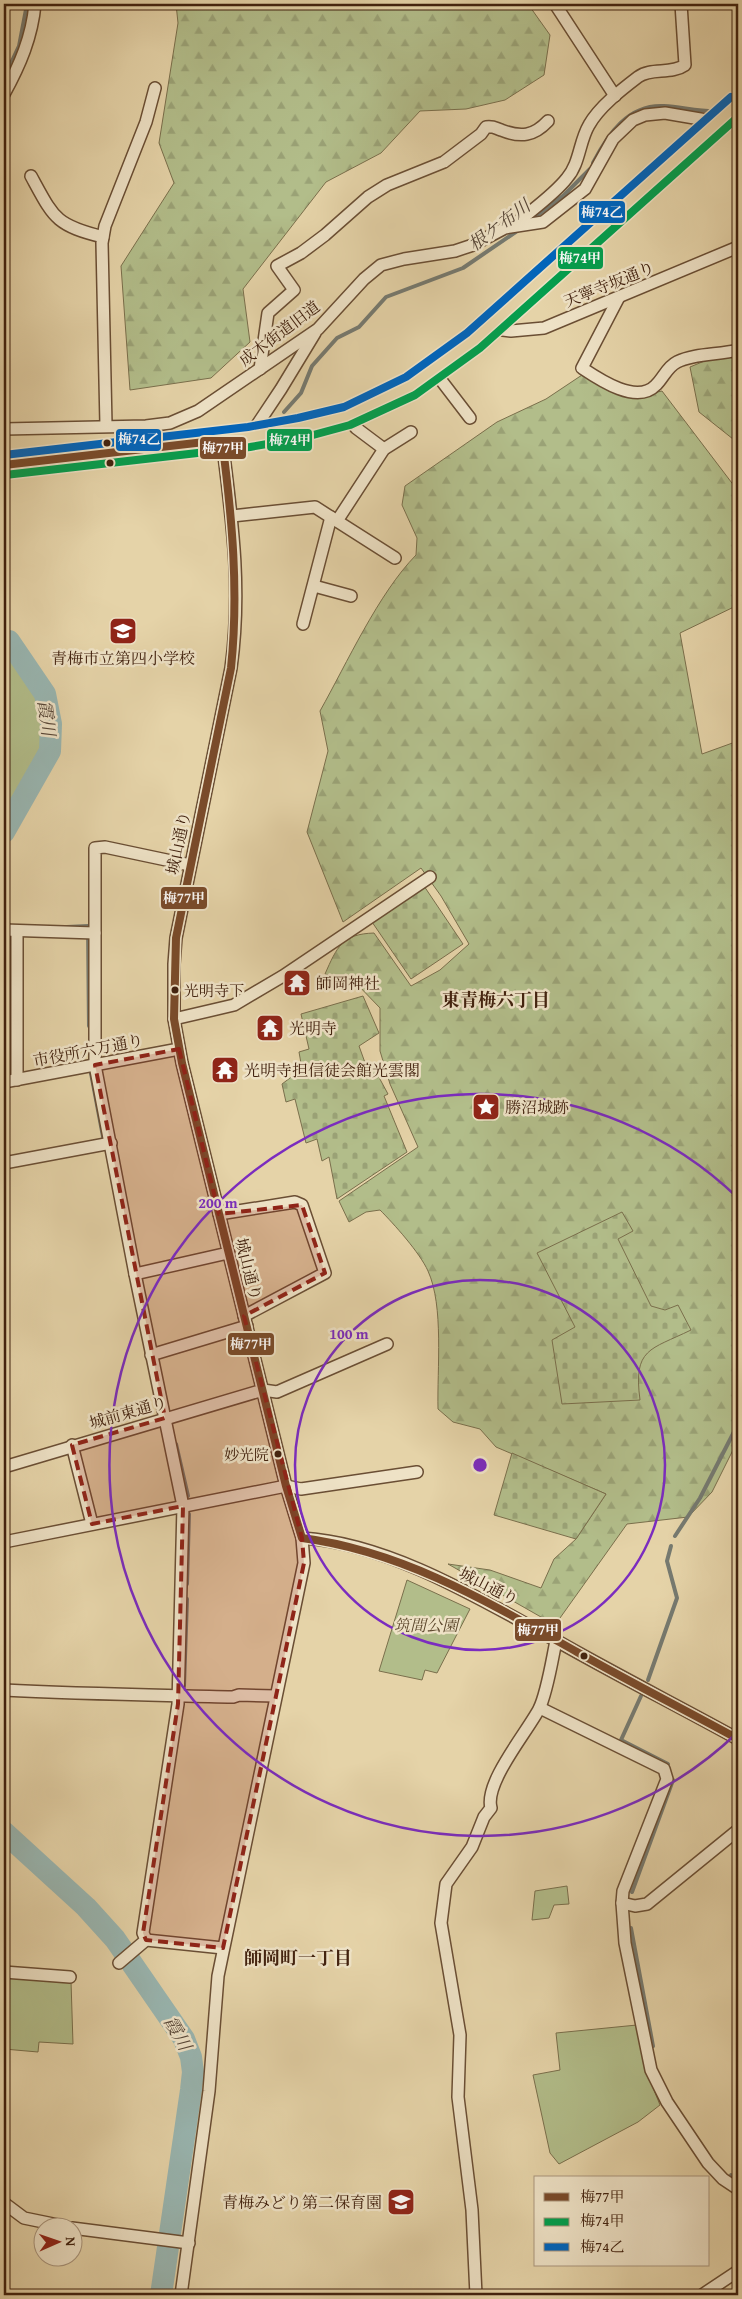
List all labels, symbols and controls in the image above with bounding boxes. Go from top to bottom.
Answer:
water label: 根ケ布川 [462,191,537,257]
line badge: 梅74乙 [578,200,626,224]
text: 梅74乙 [581,202,623,222]
line badge: 梅74甲 [557,246,604,270]
text: 梅74甲 [559,248,601,268]
street label: 天寧寺坂通り [560,255,658,313]
street label: 成木街道旧道 [233,295,325,371]
line badge: 梅74乙 [115,428,162,452]
line badge: 梅74甲 [266,428,313,452]
text: 梅74乙 [118,429,160,449]
text: 梅74甲 [269,430,311,450]
line badge: 梅77甲 [199,436,247,460]
unlabelled marker [102,438,112,448]
text: 梅77甲 [202,438,244,458]
unlabelled marker [105,458,115,468]
school or university icon: 青梅市立第四小学校 [108,616,138,646]
place label: 青梅市立第四小学校 [51,646,195,670]
water label: 霞川 [31,698,63,739]
street label: 城山通り [160,809,196,877]
line badge: 梅77甲 [160,886,208,910]
text: 梅77甲 [163,888,205,908]
temple icon: 師岡神社 [282,968,312,998]
place label: 師岡神社 [316,971,380,995]
place label: 光明寺下 [184,980,244,1001]
marker: 光明寺下 [170,985,180,995]
district label: 東青梅六丁目 [442,986,550,1013]
temple icon: 光明寺 [255,1013,285,1043]
place label: 光明寺 [289,1016,337,1040]
street label: 市役所六万通り [31,1028,145,1072]
temple icon: 光明寺担信徒会館光雲閣 [210,1055,240,1085]
place label: 光明寺担信徒会館光雲閣 [244,1058,420,1082]
place icon: 勝沼城跡 [471,1092,501,1122]
place label: 勝沼城跡 [505,1095,569,1119]
text: 200 m [198,1192,238,1213]
street label: 城山通り [230,1235,268,1303]
text: 100 m [329,1323,369,1344]
line badge: 梅77甲 [227,1332,275,1356]
text: 梅77甲 [230,1334,272,1354]
street label: 城前東通り [86,1389,170,1435]
place label: 妙光院 [224,1444,269,1465]
marker: 妙光院 [273,1449,283,1459]
centre of rings [471,1456,489,1474]
street label: 城山通り [455,1561,523,1611]
park label: 筑間公園 [394,1613,461,1637]
line badge: 梅77甲 [514,1618,562,1642]
text: 梅77甲 [517,1620,559,1640]
unlabelled marker [579,1651,589,1661]
district label: 師岡町一丁目 [244,1944,352,1971]
water label: 霞川 [157,2011,200,2057]
legend [534,2176,710,2266]
text: 梅77甲 [580,2186,624,2207]
school or university icon: 青梅みどり第二保育園 [386,2187,416,2217]
place label: 青梅みどり第二保育園 [222,2190,382,2214]
text: 梅74甲 [580,2210,624,2231]
north arrow [32,2216,82,2266]
text: 梅74乙 [580,2236,624,2257]
text: N [61,2237,81,2247]

